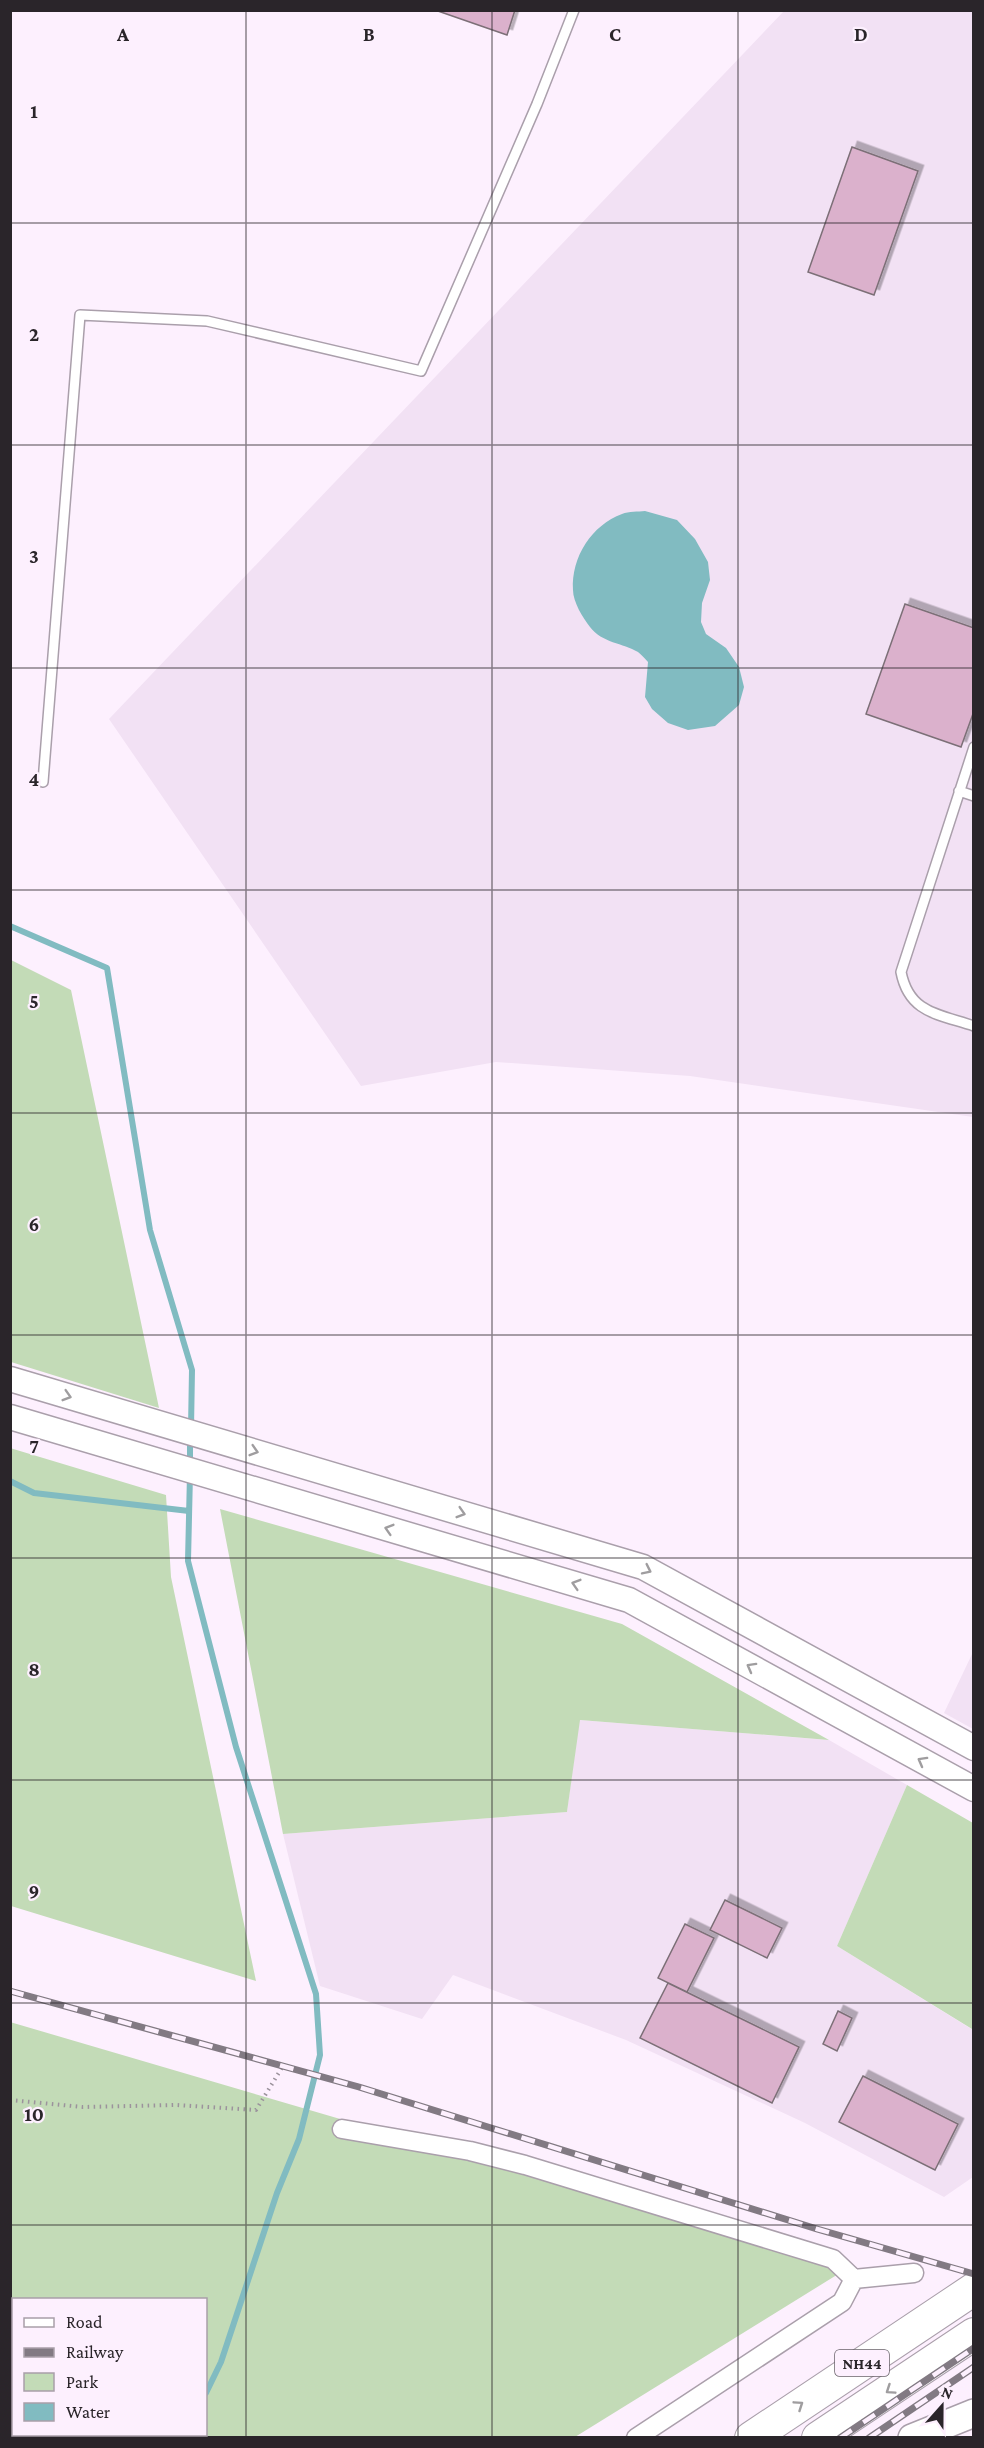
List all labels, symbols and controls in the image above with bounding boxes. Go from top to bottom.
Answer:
text: A [116,23,130,45]
text: B [363,23,375,45]
text: C [609,23,621,45]
text: D [854,23,868,45]
text: 1 [30,100,38,122]
text: 2 [29,323,39,345]
text: 3 [29,545,39,567]
text: 4 [29,768,40,790]
text: 5 [29,990,39,1012]
text: 6 [29,1213,39,1235]
one-way arrow [61,1389,72,1401]
text: 7 [29,1435,39,1457]
one-way arrow [248,1444,258,1457]
one-way arrow [455,1506,466,1518]
one-way arrow [384,1524,395,1536]
one-way arrow [641,1562,652,1574]
one-way arrow [571,1579,581,1591]
text: 8 [28,1658,40,1680]
one-way arrow [747,1663,757,1674]
one-way arrow [918,1756,928,1768]
text: 9 [29,1880,39,1902]
text: 10 [24,2103,44,2125]
legend [12,2298,207,2436]
text: Road [66,2312,103,2332]
text: Railway [66,2342,124,2362]
road number: NH44 [835,2350,889,2376]
text: Park [66,2372,98,2392]
north arrow [912,2376,972,2436]
one-way arrow [886,2383,897,2394]
text: N [939,2383,955,2402]
one-way arrow [793,2401,804,2412]
text: Water [66,2402,111,2422]

